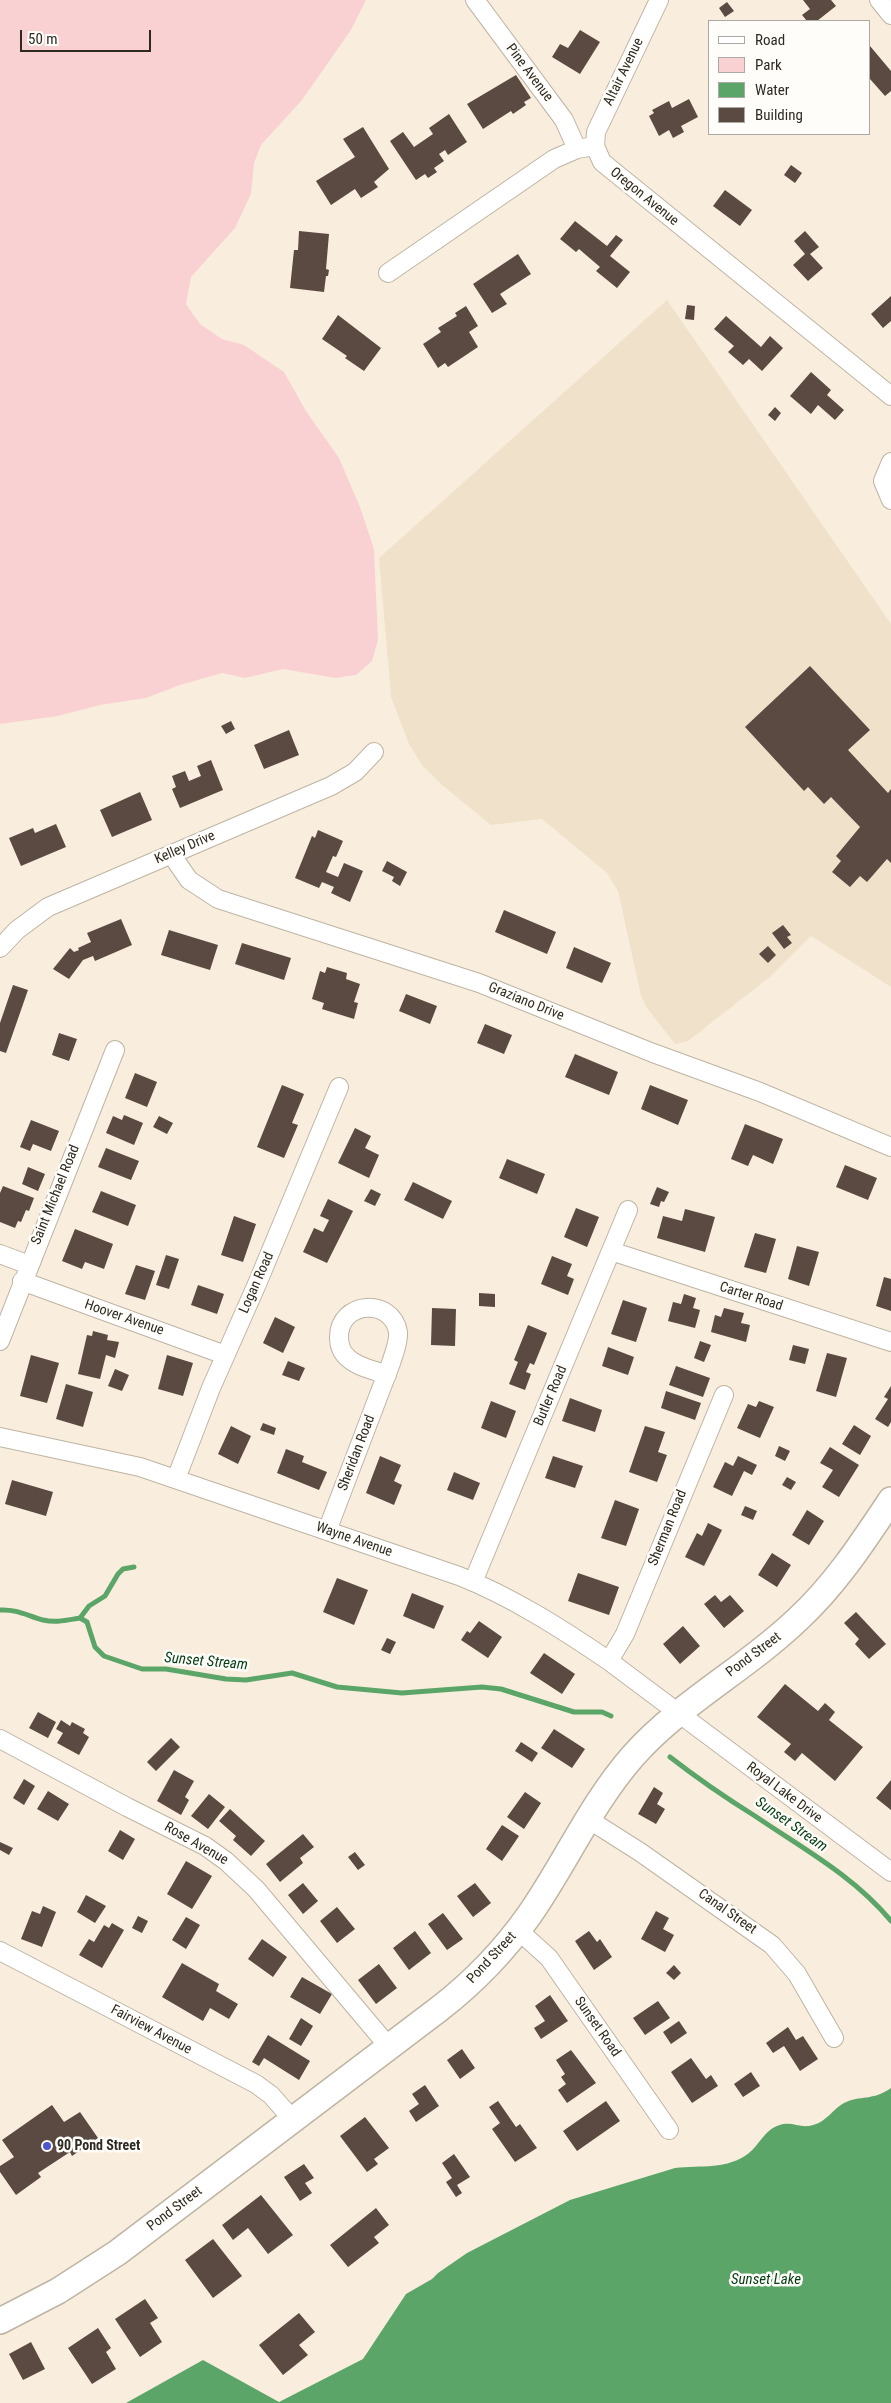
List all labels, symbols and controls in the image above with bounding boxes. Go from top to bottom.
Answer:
scale bar [22,20,154,52]
legend [708,20,871,135]
text: 50 m [28,30,58,48]
text: Road [755,31,785,49]
street label: Altair Avenue [600,35,648,109]
street label: Pine Avenue [502,41,556,105]
text: Park [755,56,782,74]
text: Water [755,81,789,99]
text: Building [755,106,803,124]
street label: Oregon Avenue [606,164,682,230]
street label: Kelley Drive [152,828,218,868]
street label: Graziano Drive [486,979,566,1025]
street label: Saint Michael Road [28,1143,84,1247]
street label: Logan Road [236,1250,278,1316]
street label: Carter Road [717,1279,785,1315]
street label: Hoover Avenue [82,1297,166,1339]
street label: Butler Road [531,1363,571,1429]
street label: Sheridan Road [335,1413,379,1493]
street label: Sherman Road [645,1488,691,1568]
street label: Wayne Avenue [314,1519,394,1561]
street label: Pond Street [723,1629,785,1681]
water label: Sunset Stream [164,1649,248,1675]
street label: Royal Lake Drive [743,1759,825,1827]
water label: Sunset Stream [752,1794,830,1856]
street label: Rose Avenue [161,1819,231,1869]
street label: Canal Street [695,1886,759,1938]
street label: Pond Street [464,1929,520,1987]
street label: Sunset Road [570,1994,624,2060]
street label: Fairview Avenue [108,2002,194,2058]
place label: 90 Pond Street [57,2138,140,2154]
marker: 90 Pond Street [41,2140,53,2152]
street label: Pond Street [144,2183,206,2235]
water label: Sunset Lake [731,2271,801,2289]

